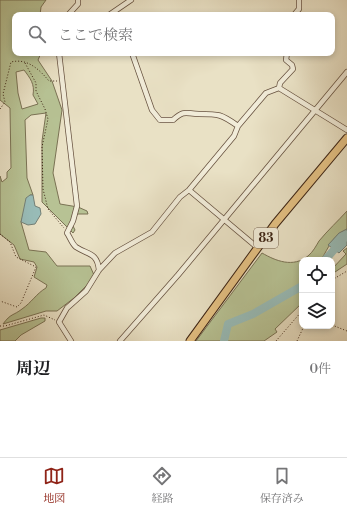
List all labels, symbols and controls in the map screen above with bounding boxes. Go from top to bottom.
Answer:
search box [12,12,335,56]
icon: search [26,23,48,45]
text: ここで検索 [58,26,133,45]
road number: 83 [254,228,278,248]
map controls [299,257,335,329]
button: locate [299,257,335,293]
button: layers [299,293,335,329]
text: 周辺 [16,358,50,380]
text: 0件 [309,361,331,377]
tab: 地図 [43,465,65,506]
tab: 経路 [151,465,173,506]
tab: 保存済み [260,465,304,506]

